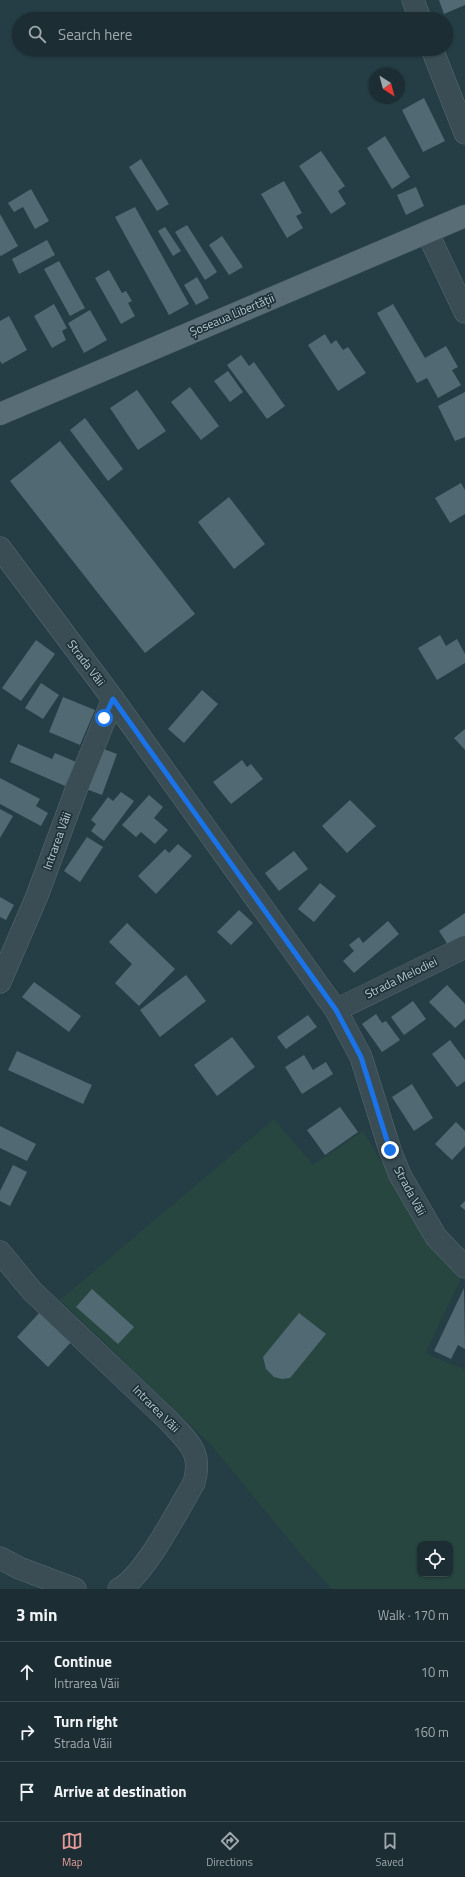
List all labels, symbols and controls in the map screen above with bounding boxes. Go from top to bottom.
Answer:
search box [12,12,453,56]
icon: search [26,23,48,45]
text: Search here [58,23,132,46]
north arrow [369,68,405,104]
street label: Șoseaua Libertății [187,288,277,341]
street label: Strada Văii [63,636,110,690]
route start [95,709,113,727]
street label: Intrarea Văii [37,809,76,872]
street label: Strada Melodiei [361,952,440,1003]
route end [381,1141,399,1159]
street label: Strada Văii [389,1163,431,1219]
street label: Intrarea Văii [128,1381,184,1437]
map controls [417,1541,453,1577]
button: locate [417,1541,453,1577]
text: 3 min [16,1602,57,1628]
text: Walk · 170 m [378,1605,449,1625]
text: Continue [54,1650,112,1673]
icon: ahead [16,1661,38,1683]
text: 10 m [421,1662,449,1682]
text: Intrarea Văii [54,1673,119,1693]
text: Turn right [54,1710,118,1733]
icon: right [16,1721,38,1743]
text: 160 m [413,1722,449,1742]
text: Strada Văii [54,1733,112,1753]
text: Arrive at destination [54,1780,187,1803]
icon: arrive [16,1781,38,1803]
tab: Map [61,1830,83,1870]
tab: Directions [206,1830,253,1870]
tab: Saved [376,1830,404,1870]

